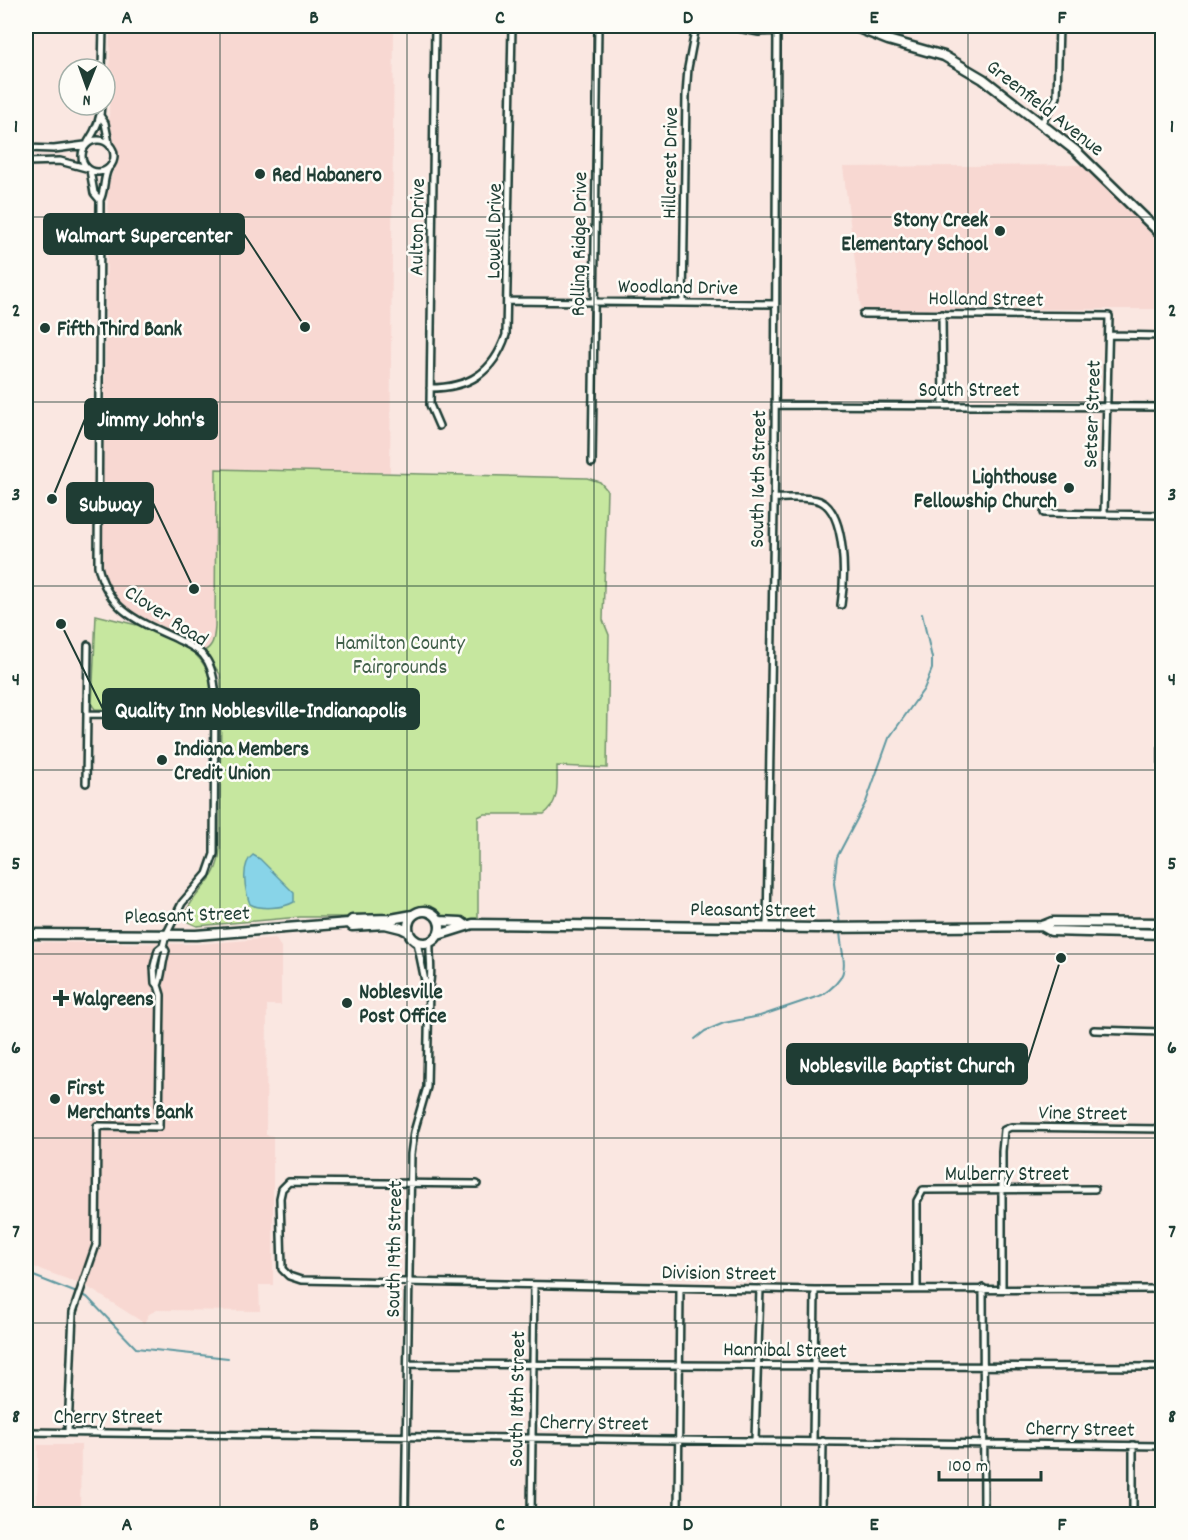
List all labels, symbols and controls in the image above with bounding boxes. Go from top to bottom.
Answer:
text: A [122,5,133,33]
text: B [309,5,319,33]
text: C [495,5,505,33]
text: D [683,5,694,33]
text: E [869,5,879,33]
text: F [1058,5,1068,33]
street label: Greenfield Avenue [979,54,1110,165]
north arrow [57,57,117,117]
text: N [83,88,91,111]
street label: Hillcrest Drive [656,107,688,219]
text: 1 [14,114,18,142]
text: 1 [1170,114,1174,142]
place label: Red Habanero [272,162,382,192]
marker: Red Habanero [253,167,267,181]
street label: Rolling Ridge Drive [565,171,597,317]
street label: Aulton Drive [403,178,435,276]
street label: Lowell Drive [480,183,512,279]
place label: Stony Creek Elementary School [841,207,989,261]
callout: Walmart Supercenter [44,214,244,254]
text: Walmart Supercenter [56,222,233,253]
marker: Stony Creek Elementary School [993,224,1007,238]
street label: Woodland Drive [618,273,738,305]
street label: Holland Street [928,285,1044,317]
text: 2 [12,298,20,326]
text: 2 [1168,298,1176,326]
place label: Fifth Third Bank [57,316,183,346]
marker: Fifth Third Bank [38,321,52,335]
street label: Setser Street [1077,359,1111,469]
street label: South Street [919,377,1020,407]
callout: Jimmy John's [85,399,217,439]
text: Jimmy John's [97,406,205,437]
street label: South 16th Street [744,410,776,548]
place label: Lighthouse Fellowship Church [914,464,1057,518]
marker: Lighthouse Fellowship Church [1062,481,1076,495]
text: 3 [12,482,20,510]
text: 3 [1168,482,1176,510]
callout: Subway [67,483,153,523]
text: Subway [79,491,142,522]
street label: Clover Road [118,579,213,656]
park label: Hamilton County Fairgrounds [335,630,466,684]
text: 4 [12,667,20,695]
text: 4 [1168,667,1176,695]
callout: Quality Inn Noblesville-Indianapolis [103,689,419,729]
text: Quality Inn Noblesville-Indianapolis [115,697,407,728]
place label: Indiana Members Credit Union [174,736,309,790]
marker: Indiana Members Credit Union [155,753,169,767]
text: 5 [11,851,21,879]
text: 5 [1167,851,1177,879]
street label: Pleasant Street [690,896,816,928]
street label: Pleasant Street [124,900,251,934]
place label: Noblesville Post Office [359,979,447,1033]
place label: Walgreens [73,986,154,1016]
marker: Walgreens [54,991,68,1005]
marker: Noblesville Post Office [340,996,354,1010]
text: 6 [11,1035,21,1063]
text: 6 [1167,1035,1177,1063]
callout: Noblesville Baptist Church [787,1044,1027,1084]
text: Noblesville Baptist Church [799,1052,1015,1083]
place label: First Merchants Bank [67,1075,194,1129]
marker: First Merchants Bank [48,1092,62,1106]
street label: Vine Street [1038,1099,1128,1131]
street label: Mulberry Street [945,1161,1070,1191]
street label: South 19th Street [380,1180,412,1318]
text: 7 [12,1219,20,1247]
text: 7 [1168,1219,1176,1247]
street label: Division Street [661,1259,777,1291]
street label: South 18th Street [503,1331,535,1467]
street label: Hannibal Street [723,1336,847,1368]
text: 8 [12,1404,20,1432]
street label: Cherry Street [53,1404,163,1434]
text: 8 [1168,1404,1176,1432]
street label: Cherry Street [539,1409,649,1441]
street label: Cherry Street [1025,1415,1135,1447]
scale bar [939,1444,1041,1482]
text: 100 m [948,1455,988,1480]
text: A [122,1512,133,1540]
text: B [309,1512,319,1540]
text: C [495,1512,505,1540]
text: D [683,1512,694,1540]
text: E [869,1512,879,1540]
text: F [1058,1512,1068,1540]

